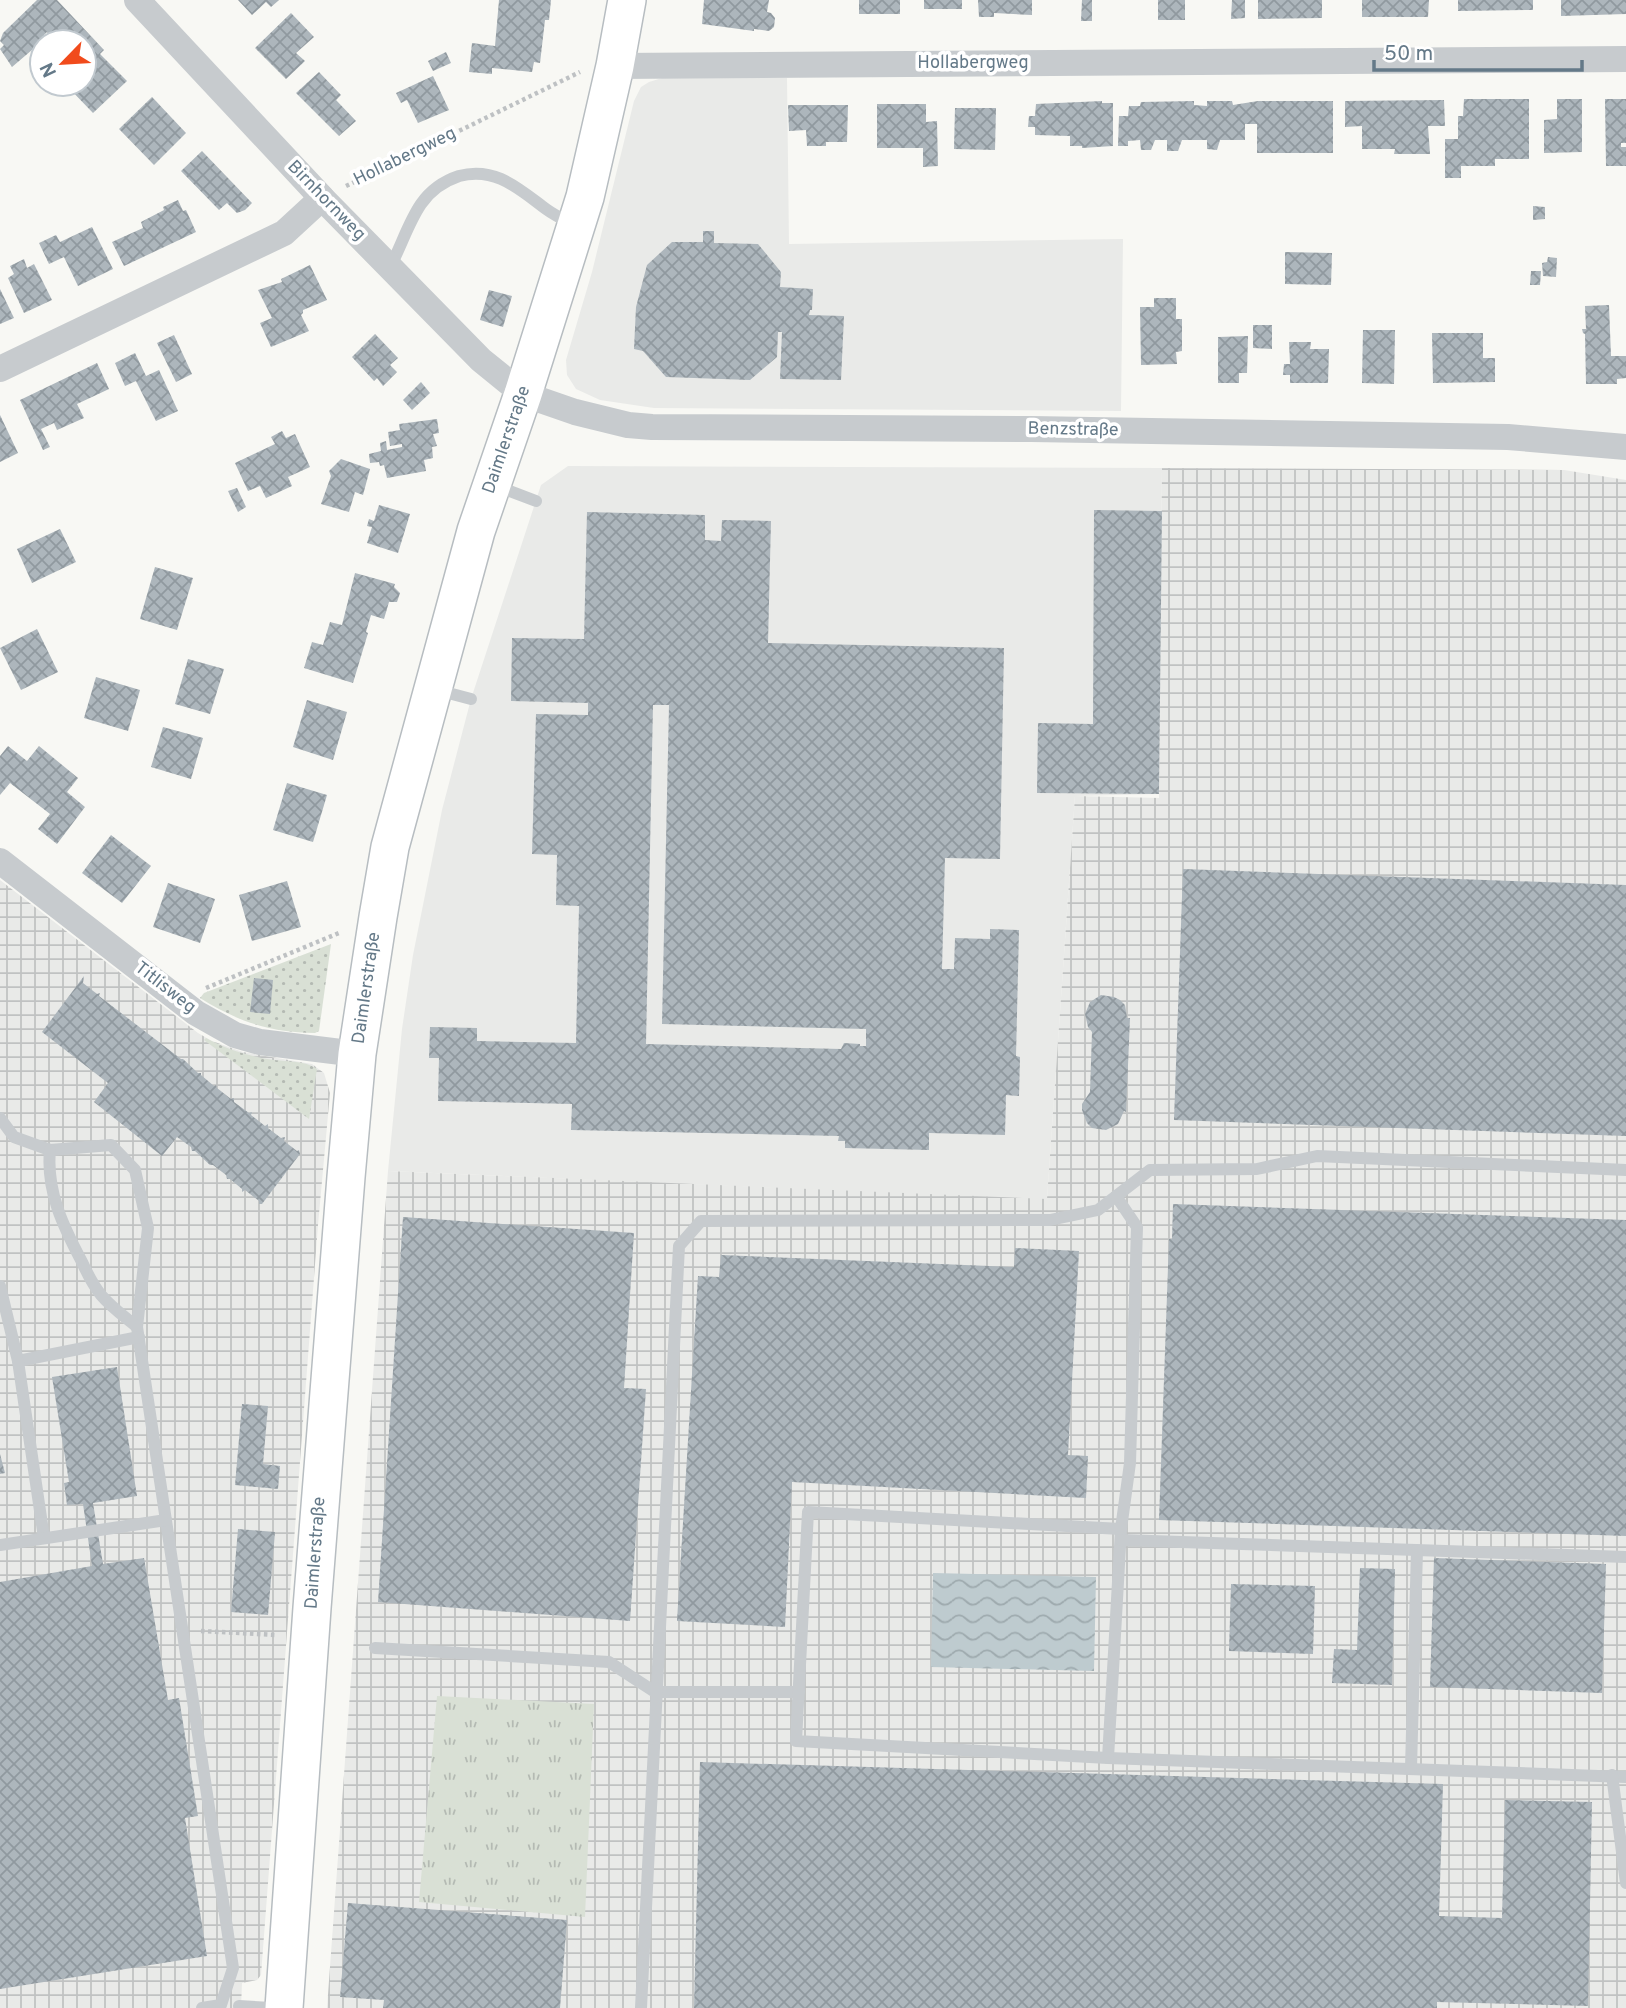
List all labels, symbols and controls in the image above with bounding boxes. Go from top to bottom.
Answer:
north arrow [28,28,98,98]
scale bar [1374,28,1582,72]
text: 50 m [1384,41,1433,68]
street label: Hollabergweg [917,52,1029,75]
text: N [36,58,63,81]
street label: Hollabergweg [350,122,460,192]
street label: Birnhornweg [282,156,370,246]
street label: Daimlerstraße [478,383,536,497]
street label: Benzstraße [1027,418,1119,442]
street label: Daimlerstraße [348,931,386,1045]
street label: Titlisweg [130,957,200,1019]
street label: Daimlerstraße [301,1496,331,1610]

